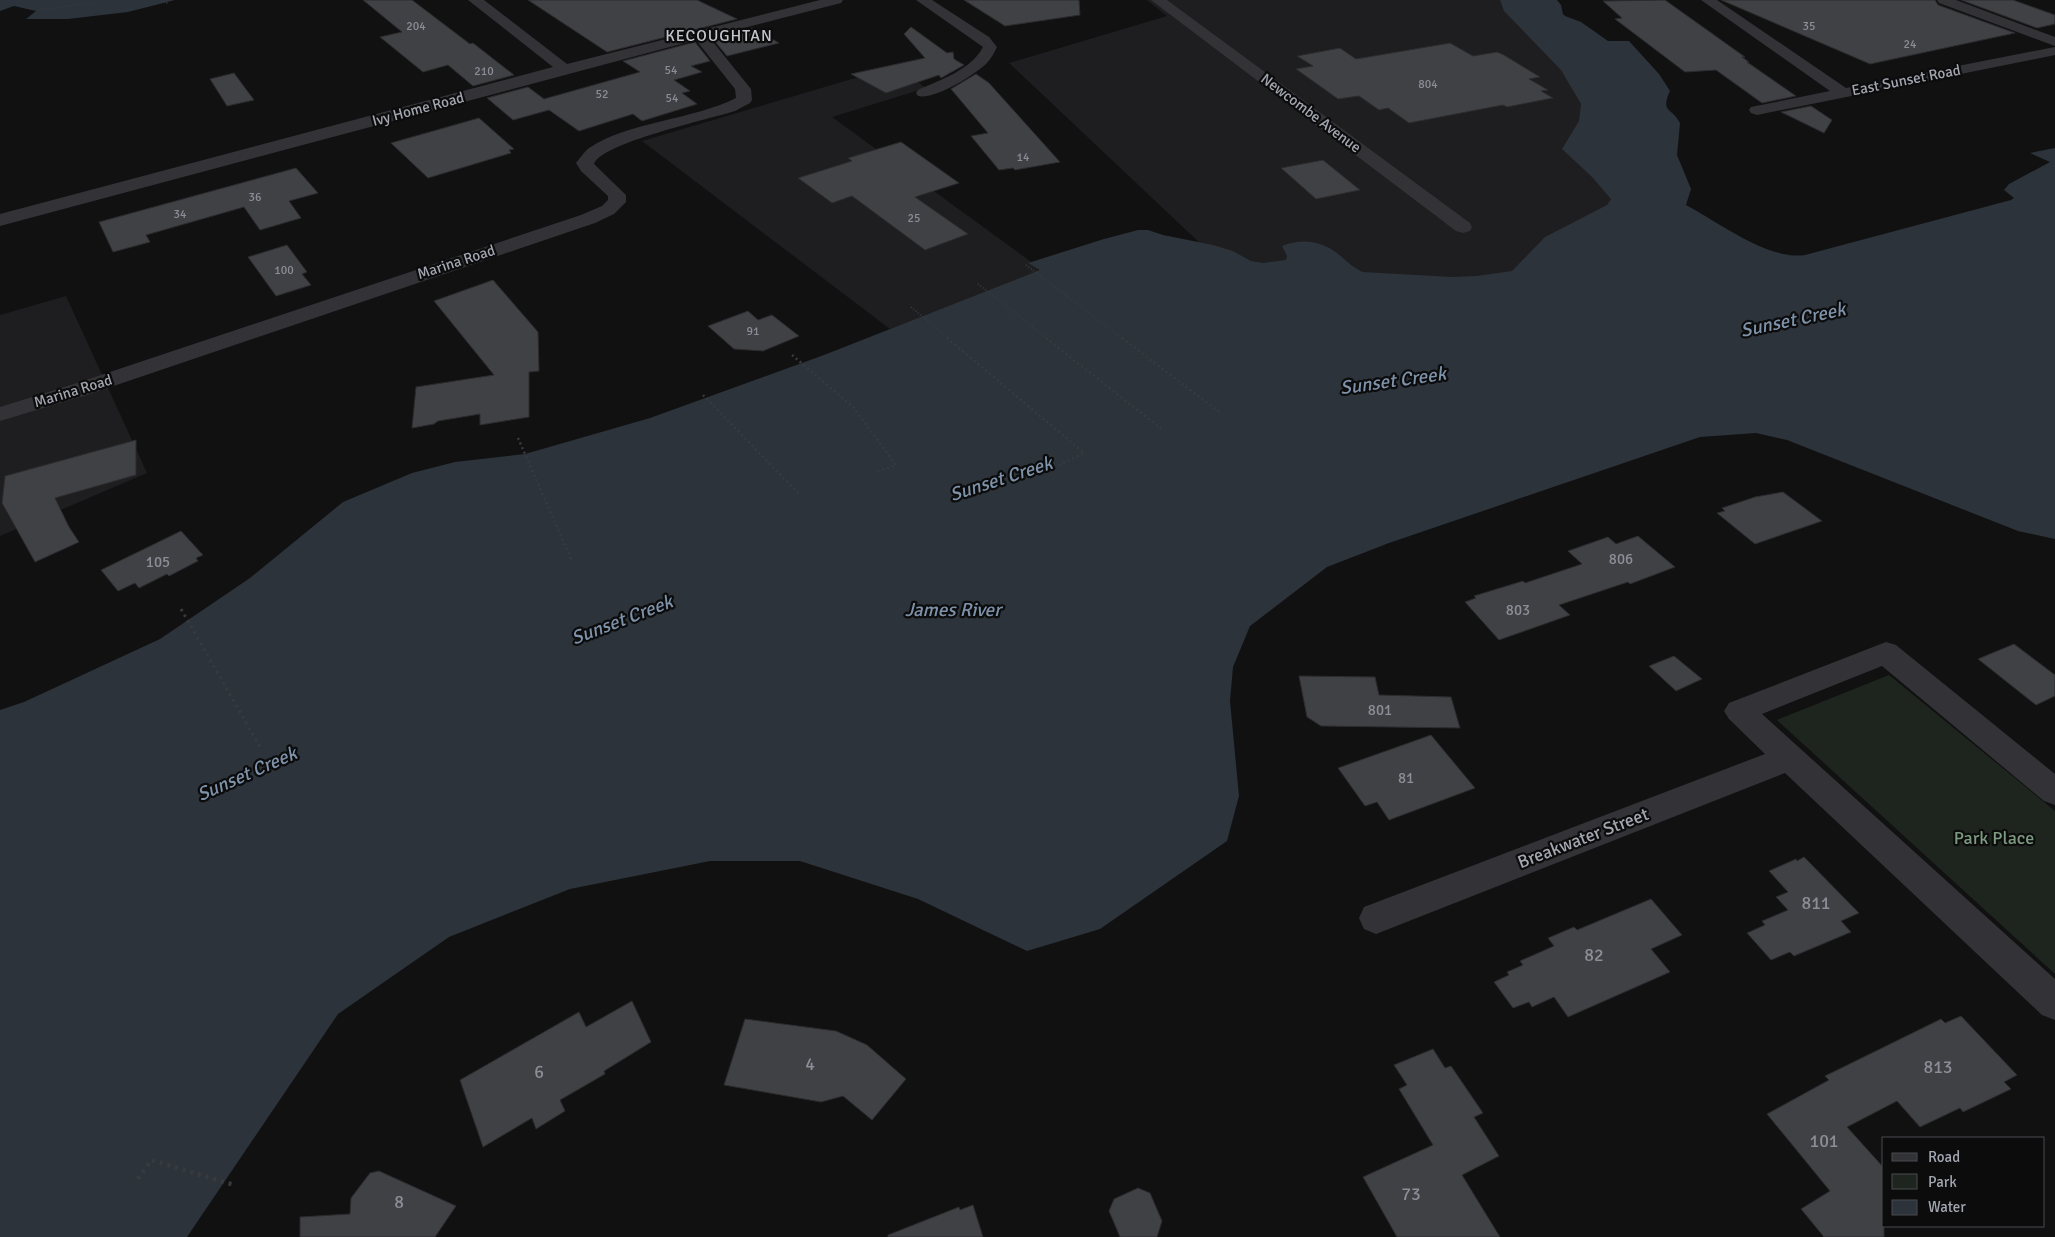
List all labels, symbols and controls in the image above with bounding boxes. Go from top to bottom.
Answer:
house number: 204 [406,19,426,34]
house number: 35 [1803,19,1815,34]
district label: KECOUGHTAN [665,26,773,46]
house number: 24 [1904,37,1917,52]
street label: East Sunset Road [1850,61,1962,99]
house number: 54 [665,63,678,78]
house number: 210 [474,64,494,79]
street label: Newcombe Avenue [1257,70,1365,156]
house number: 804 [1418,77,1438,92]
house number: 52 [596,87,608,102]
street label: Ivy Home Road [370,88,466,130]
house number: 54 [666,91,679,106]
house number: 14 [1017,150,1030,165]
house number: 36 [249,190,261,205]
house number: 34 [174,207,187,222]
house number: 25 [908,211,920,226]
street label: Marina Road [415,241,497,283]
house number: 100 [274,263,294,278]
water label: Sunset Creek [1738,297,1849,343]
house number: 91 [747,324,759,339]
water label: Sunset Creek [1339,361,1449,400]
street label: Marina Road [32,371,114,411]
water label: Sunset Creek [947,451,1057,507]
house number: 806 [1609,550,1633,568]
house number: 105 [146,553,170,571]
water label: Sunset Creek [568,589,677,650]
water label: James River [905,598,1004,622]
house number: 803 [1506,601,1530,619]
house number: 801 [1368,701,1392,719]
water label: Sunset Creek [193,741,302,807]
house number: 81 [1398,769,1414,787]
street label: Breakwater Street [1514,803,1652,873]
park label: Park Place [1954,827,2034,849]
house number: 811 [1801,892,1831,914]
house number: 82 [1584,944,1604,966]
house number: 4 [805,1053,815,1075]
house number: 813 [1923,1056,1953,1078]
house number: 6 [534,1061,544,1083]
house number: 101 [1809,1130,1839,1152]
legend [1882,1137,2045,1227]
text: Road [1928,1148,1960,1166]
text: Park [1928,1173,1957,1191]
house number: 73 [1401,1183,1421,1205]
house number: 8 [394,1191,404,1213]
text: Water [1928,1198,1966,1216]

